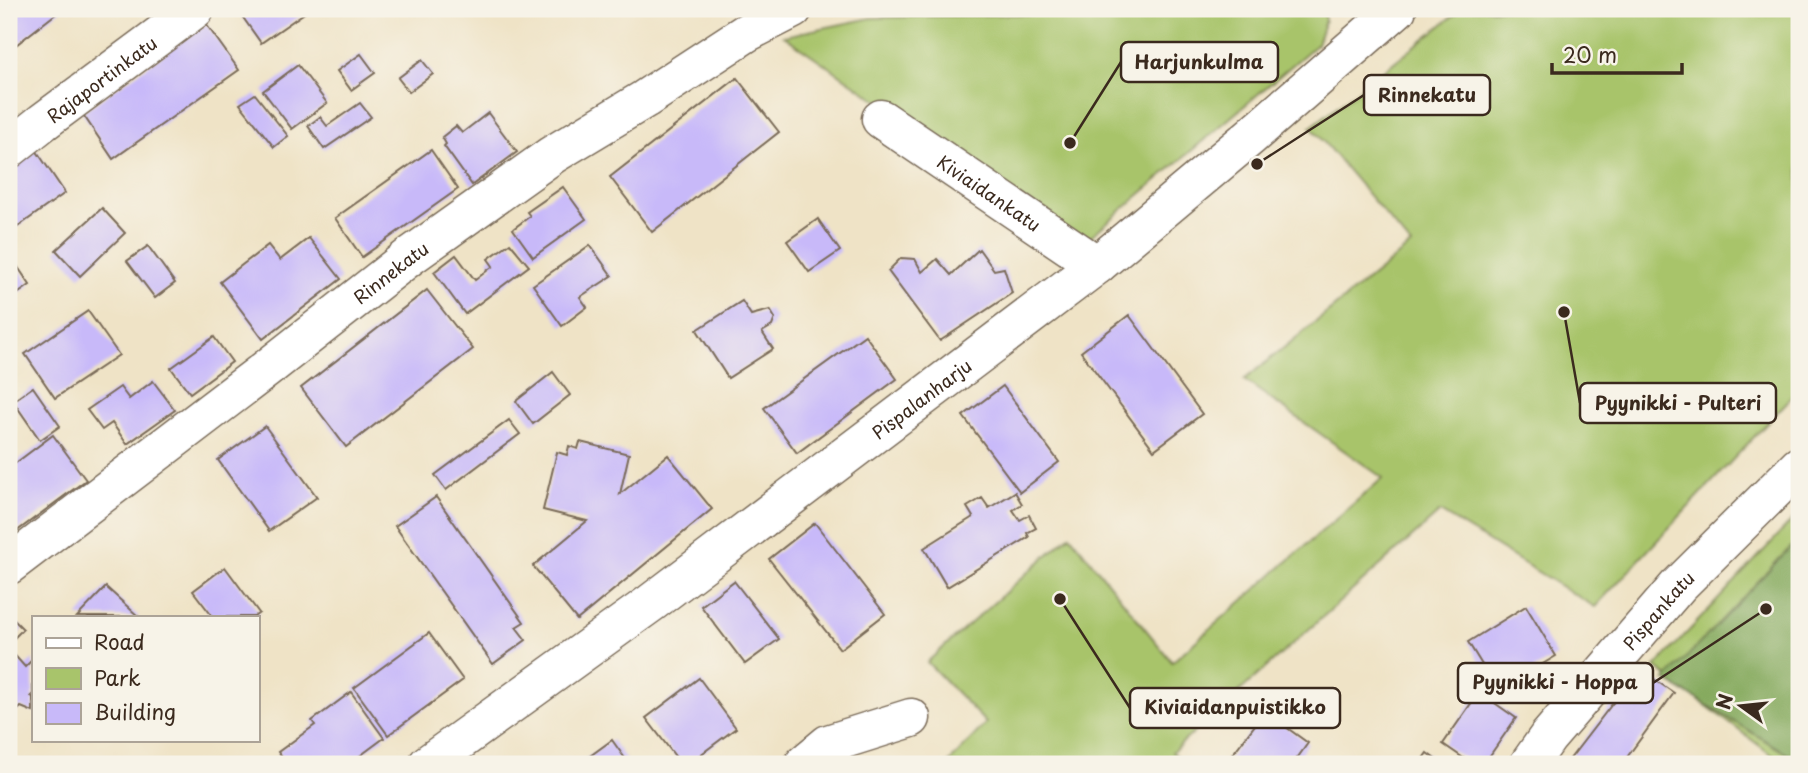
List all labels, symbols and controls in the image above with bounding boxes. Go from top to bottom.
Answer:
street label: Rajaportinkatu [40,29,162,129]
scale bar [1552,32,1682,76]
text: 20 m [1563,38,1617,70]
callout: Harjunkulma [1121,42,1278,82]
text: Harjunkulma [1134,47,1264,75]
callout: Rinnekatu [1364,75,1490,115]
text: Rinnekatu [1378,80,1476,108]
street label: Kiviaidankatu [932,148,1047,237]
street label: Rinnekatu [347,234,433,310]
street label: Pispalanharju [866,352,977,445]
callout: Pyynikki - Pulteri [1580,383,1776,423]
text: Pyynikki - Pulteri [1595,388,1761,416]
street label: Pispankatu [1616,564,1700,655]
legend [32,616,259,742]
text: Road [94,625,145,657]
text: Park [94,661,141,693]
callout: Pyynikki - Hoppa [1458,663,1653,703]
text: Pyynikki - Hoppa [1472,667,1638,695]
north arrow [1706,672,1776,742]
callout: Kiviaidanpuistikko [1130,688,1340,728]
text: N [1708,690,1739,712]
text: Kiviaidanpuistikko [1144,692,1326,720]
text: Building [94,695,176,727]

